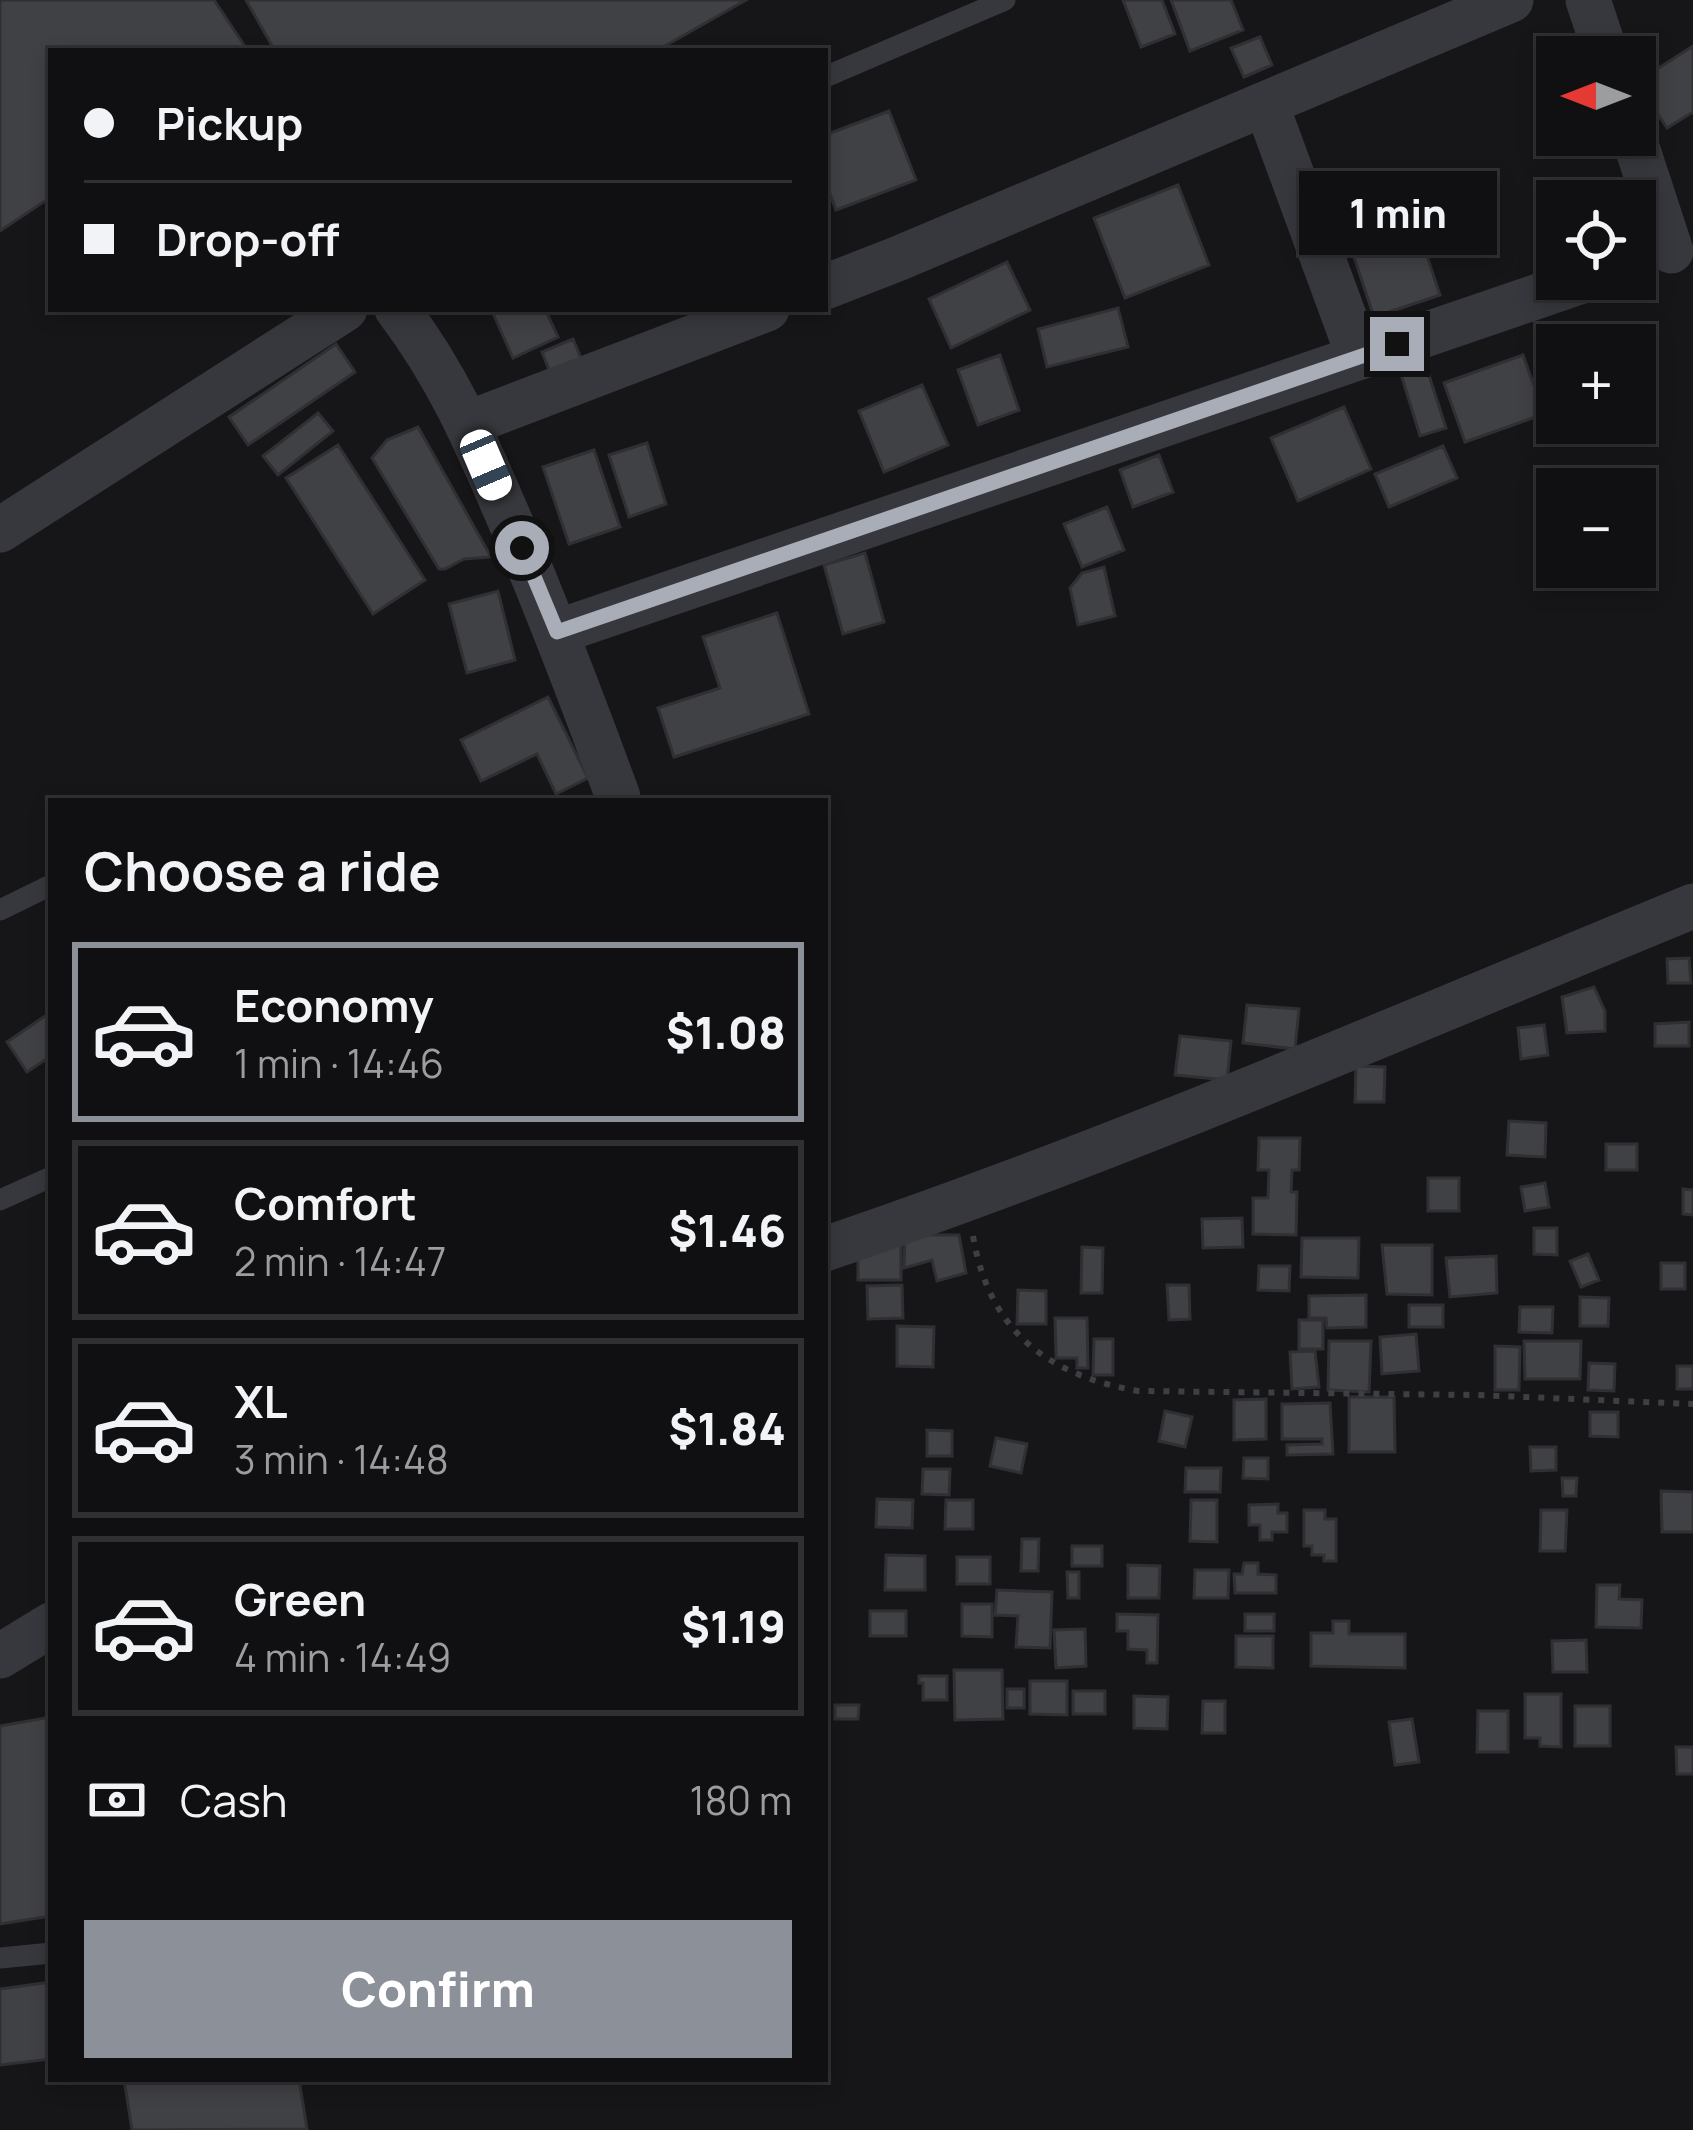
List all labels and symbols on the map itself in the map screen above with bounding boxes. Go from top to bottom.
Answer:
north arrow [1536,36,1656,156]
callout: 1 min [1298,170,1496,254]
route end [1370,317,1424,371]
car [455,425,517,505]
route start [495,521,549,575]

